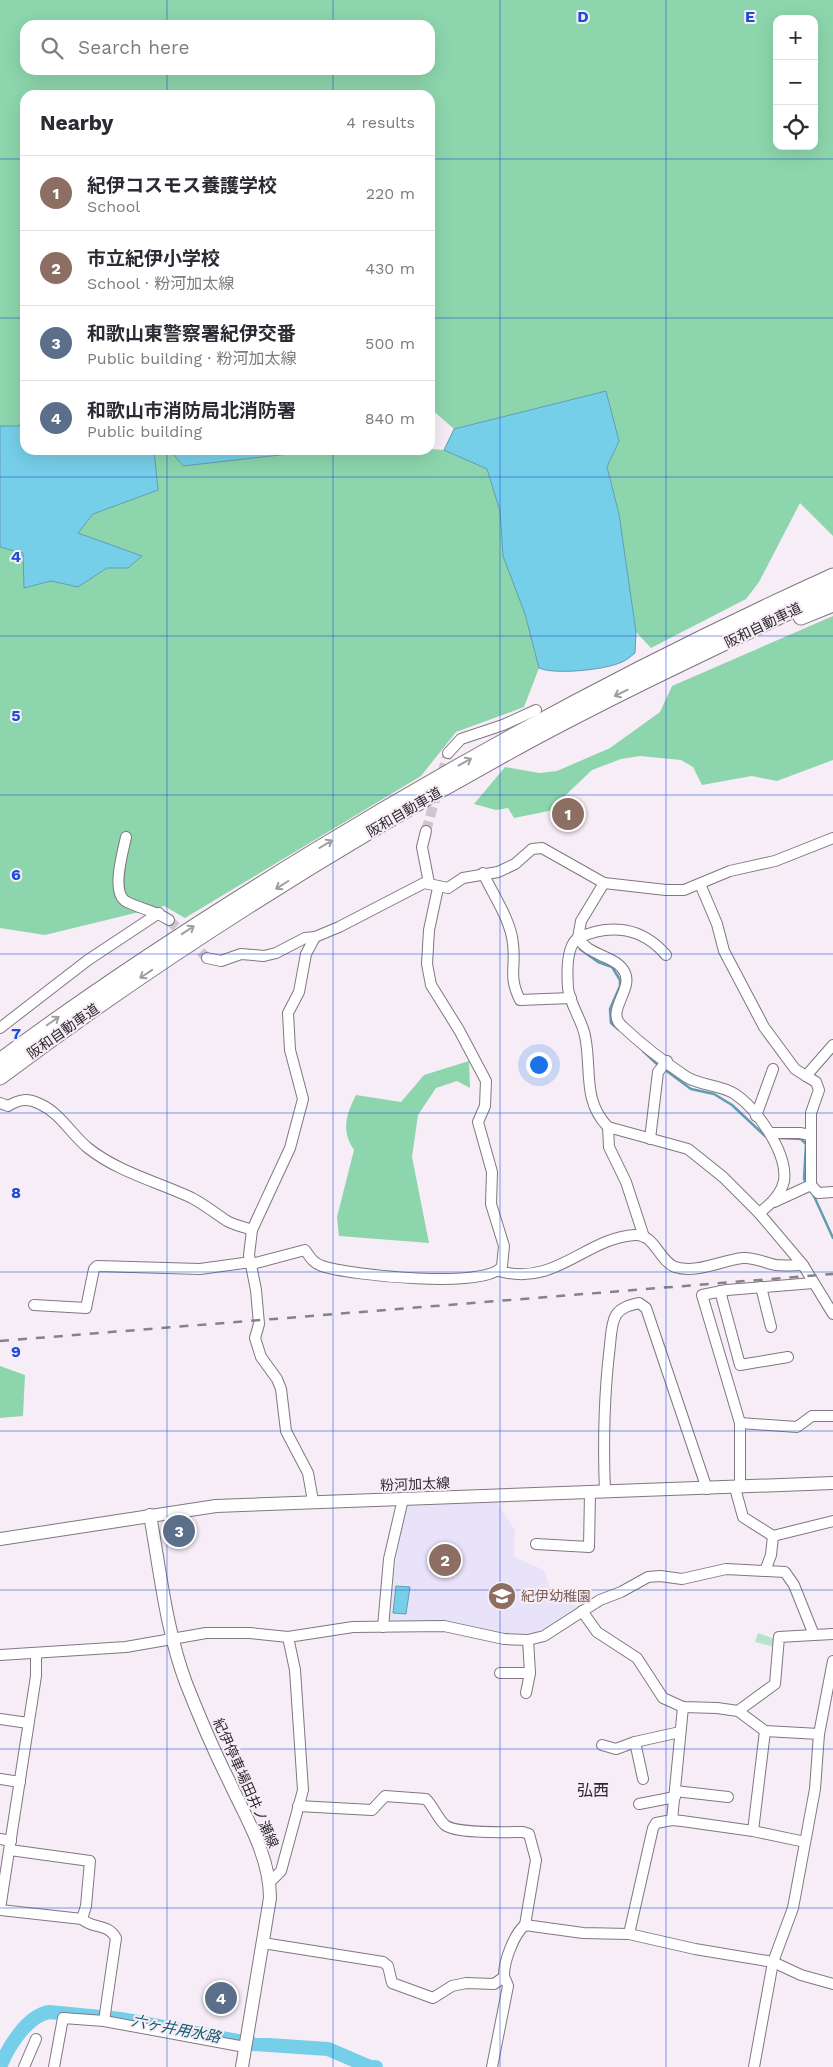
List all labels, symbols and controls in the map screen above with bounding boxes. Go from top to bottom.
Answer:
text: D [577,7,589,26]
text: E [745,7,755,26]
map controls [773,15,818,150]
button: + [773,15,818,60]
search box [20,20,435,75]
icon: search [38,34,66,62]
text: Search here [78,36,189,59]
button: − [773,60,818,105]
button: locate [773,105,818,150]
text: Nearby [40,110,113,135]
text: 4 results [346,113,415,132]
text: 紀伊コスモス養護学校 [87,174,277,197]
text: 1 [53,184,59,203]
text: 220 m [366,184,415,203]
text: School [87,197,140,216]
text: 市立紀伊小学校 [87,247,220,270]
text: 2 [51,259,61,278]
text: 430 m [365,259,415,278]
text: School · 粉河加太線 [87,274,234,293]
text: 和歌山東警察署紀伊交番 [87,322,296,345]
text: 3 [51,334,61,353]
text: 500 m [365,334,415,353]
text: Public building · 粉河加太線 [87,349,297,368]
text: 和歌山市消防局北消防署 [87,399,296,422]
text: 4 [51,409,61,428]
text: 840 m [365,409,415,428]
text: Public building [87,422,202,441]
text: 4 [11,547,21,566]
street label: 阪和自動車道 [722,599,804,651]
one-way arrow [614,689,629,699]
text: 5 [11,706,21,725]
one-way arrow [458,756,472,766]
street label: 阪和自動車道 [364,784,444,840]
pin: 1 [552,795,584,833]
one-way arrow [318,839,332,849]
text: 6 [11,865,21,884]
one-way arrow [275,880,289,891]
one-way arrow [180,925,194,935]
one-way arrow [139,969,153,979]
street label: 阪和自動車道 [24,1000,102,1062]
one-way arrow [46,1016,60,1026]
text: 7 [11,1024,21,1043]
your location [526,1052,552,1078]
text: 8 [11,1183,21,1202]
text: 9 [11,1342,21,1361]
street label: 粉河加太線 [380,1475,450,1493]
pin: 3 [163,1512,195,1550]
pin: 2 [429,1541,461,1579]
school or university icon: 紀伊幼稚園 [487,1581,517,1611]
place label: 紀伊幼稚園 [521,1588,591,1604]
street label: 紀伊停車場田井ノ瀬線 [210,1716,282,1850]
district label: 弘西 [577,1781,609,1800]
pin: 4 [205,1979,237,2017]
water label: 六ヶ井用水路 [130,2012,224,2047]

